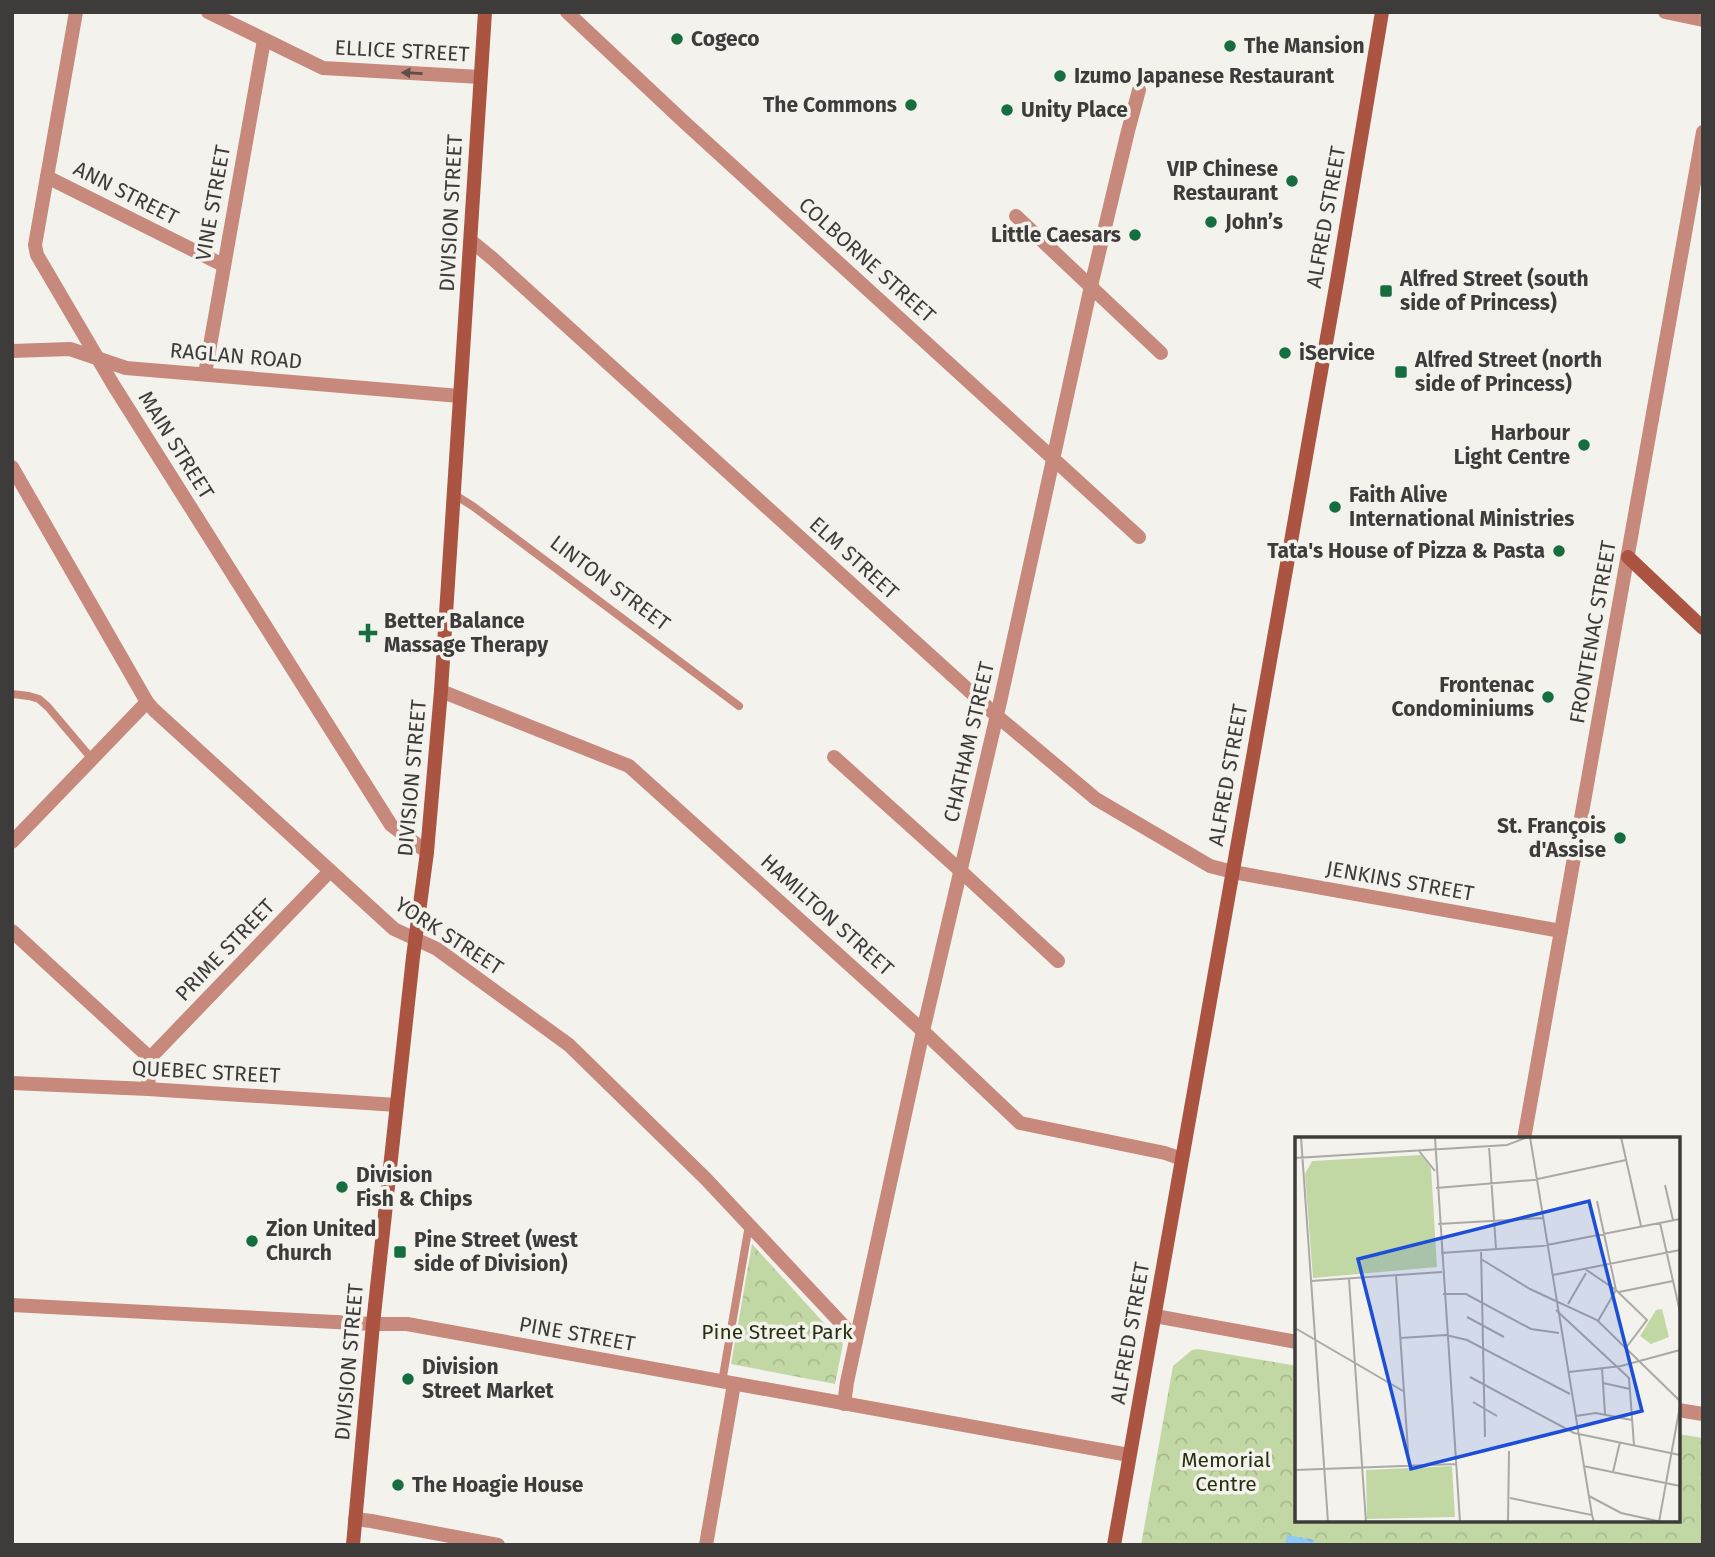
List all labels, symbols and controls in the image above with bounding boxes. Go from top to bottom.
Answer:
place label: Cogeco [691,26,760,52]
marker: Cogeco [669,31,685,47]
place label: The Mansion [1244,33,1365,59]
street label: ELLICE STREET [334,34,470,68]
marker: The Mansion [1222,38,1238,54]
place label: Izumo Japanese Restaurant [1074,63,1335,89]
one-way arrow [401,67,423,78]
marker: Izumo Japanese Restaurant [1052,68,1068,84]
place label: The Commons [763,92,897,118]
marker: The Commons [903,97,919,113]
place label: Unity Place [1021,97,1128,123]
marker: Unity Place [999,102,1015,118]
street label: DIVISION STREET [434,134,468,292]
street label: VINE STREET [190,143,236,263]
street label: ALFRED STREET [1301,144,1351,290]
street label: ANN STREET [69,156,183,231]
place label: VIP Chinese Restaurant [1166,156,1279,206]
marker: VIP Chinese Restaurant [1284,173,1300,189]
street label: COLBORNE STREET [793,192,941,328]
place label: John’s [1224,209,1283,235]
marker: John’s [1203,214,1219,230]
place label: Little Caesars [991,222,1121,248]
marker: Little Caesars [1127,227,1143,243]
place label: Alfred Street (south side of Princess) [1399,266,1589,316]
marker: Alfred Street (south side of Princess) [1378,283,1394,299]
street label: RAGLAN ROAD [169,337,303,375]
place label: iService [1299,340,1375,366]
marker: iService [1277,345,1293,361]
place label: Alfred Street (north side of Princess) [1414,347,1602,397]
marker: Alfred Street (north side of Princess) [1393,364,1409,380]
street label: MAIN STREET [133,386,220,504]
place label: Harbour Light Centre [1454,420,1571,470]
marker: Harbour Light Centre [1576,437,1592,453]
place label: Faith Alive International Ministries [1349,482,1574,532]
marker: Faith Alive International Ministries [1327,499,1343,515]
street label: ELM STREET [804,511,904,605]
street label: LINTON STREET [545,529,675,637]
place label: Tata's House of Pizza & Pasta [1267,538,1545,564]
street label: FRONTENAC STREET [1564,538,1622,725]
marker: Tata's House of Pizza & Pasta [1551,543,1567,559]
place label: Better Balance Massage Therapy [384,608,548,658]
marker: Better Balance Massage Therapy [358,623,378,643]
street label: CHATHAM STREET [938,659,1000,825]
place label: Frontenac Condominiums [1391,672,1534,722]
marker: Frontenac Condominiums [1540,689,1556,705]
street label: DIVISION STREET [392,698,432,858]
street label: ALFRED STREET [1203,702,1253,848]
place label: St. François d'Assise [1497,813,1606,863]
marker: St. François d'Assise [1612,830,1628,846]
street label: HAMILTON STREET [755,848,899,982]
street label: JENKINS STREET [1324,855,1476,907]
street label: YORK STREET [390,891,508,981]
street label: PRIME STREET [170,893,280,1007]
street label: QUEBEC STREET [131,1055,281,1089]
inset map [1295,1137,1680,1522]
place label: Division Fish & Chips [356,1162,472,1212]
marker: Division Fish & Chips [334,1179,350,1195]
place label: Zion United Church [266,1216,376,1266]
place label: Pine Street (west side of Division) [414,1227,579,1277]
marker: Zion United Church [244,1233,260,1249]
marker: Pine Street (west side of Division) [392,1244,408,1260]
street label: ALFRED STREET [1105,1260,1155,1406]
street label: DIVISION STREET [329,1282,369,1442]
street label: PINE STREET [517,1311,637,1357]
park label: Pine Street Park [701,1319,853,1345]
place label: Division Street Market [422,1354,555,1404]
marker: Division Street Market [400,1371,416,1387]
park label: Memorial Centre [1181,1447,1271,1497]
place label: The Hoagie House [412,1472,584,1498]
marker: The Hoagie House [390,1477,406,1493]

